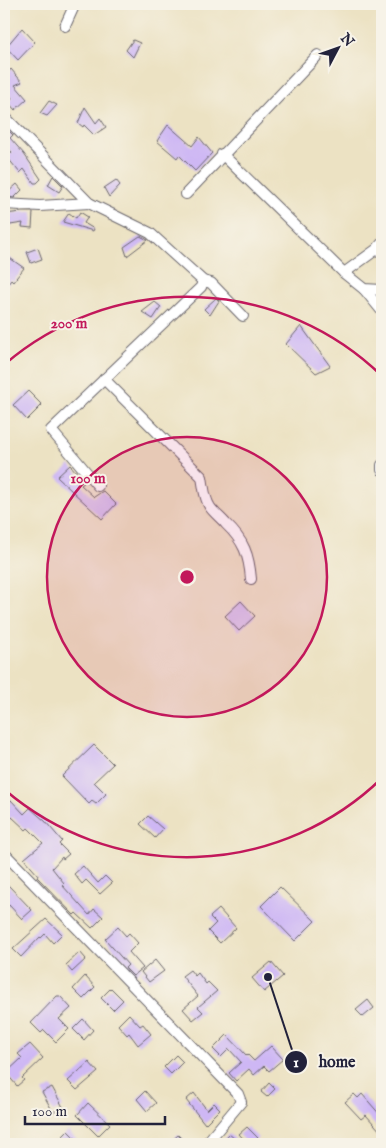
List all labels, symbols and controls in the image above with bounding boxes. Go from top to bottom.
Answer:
north arrow [314,22,364,72]
text: N [336,29,358,51]
text: 200 m [51,314,88,333]
text: 100 m [70,469,106,488]
centre of rings [178,568,196,586]
callout: home [284,1046,365,1077]
text: 1 [293,1053,299,1072]
text: home [318,1053,356,1073]
scale bar [25,1093,165,1125]
text: 100 m [32,1102,68,1121]

